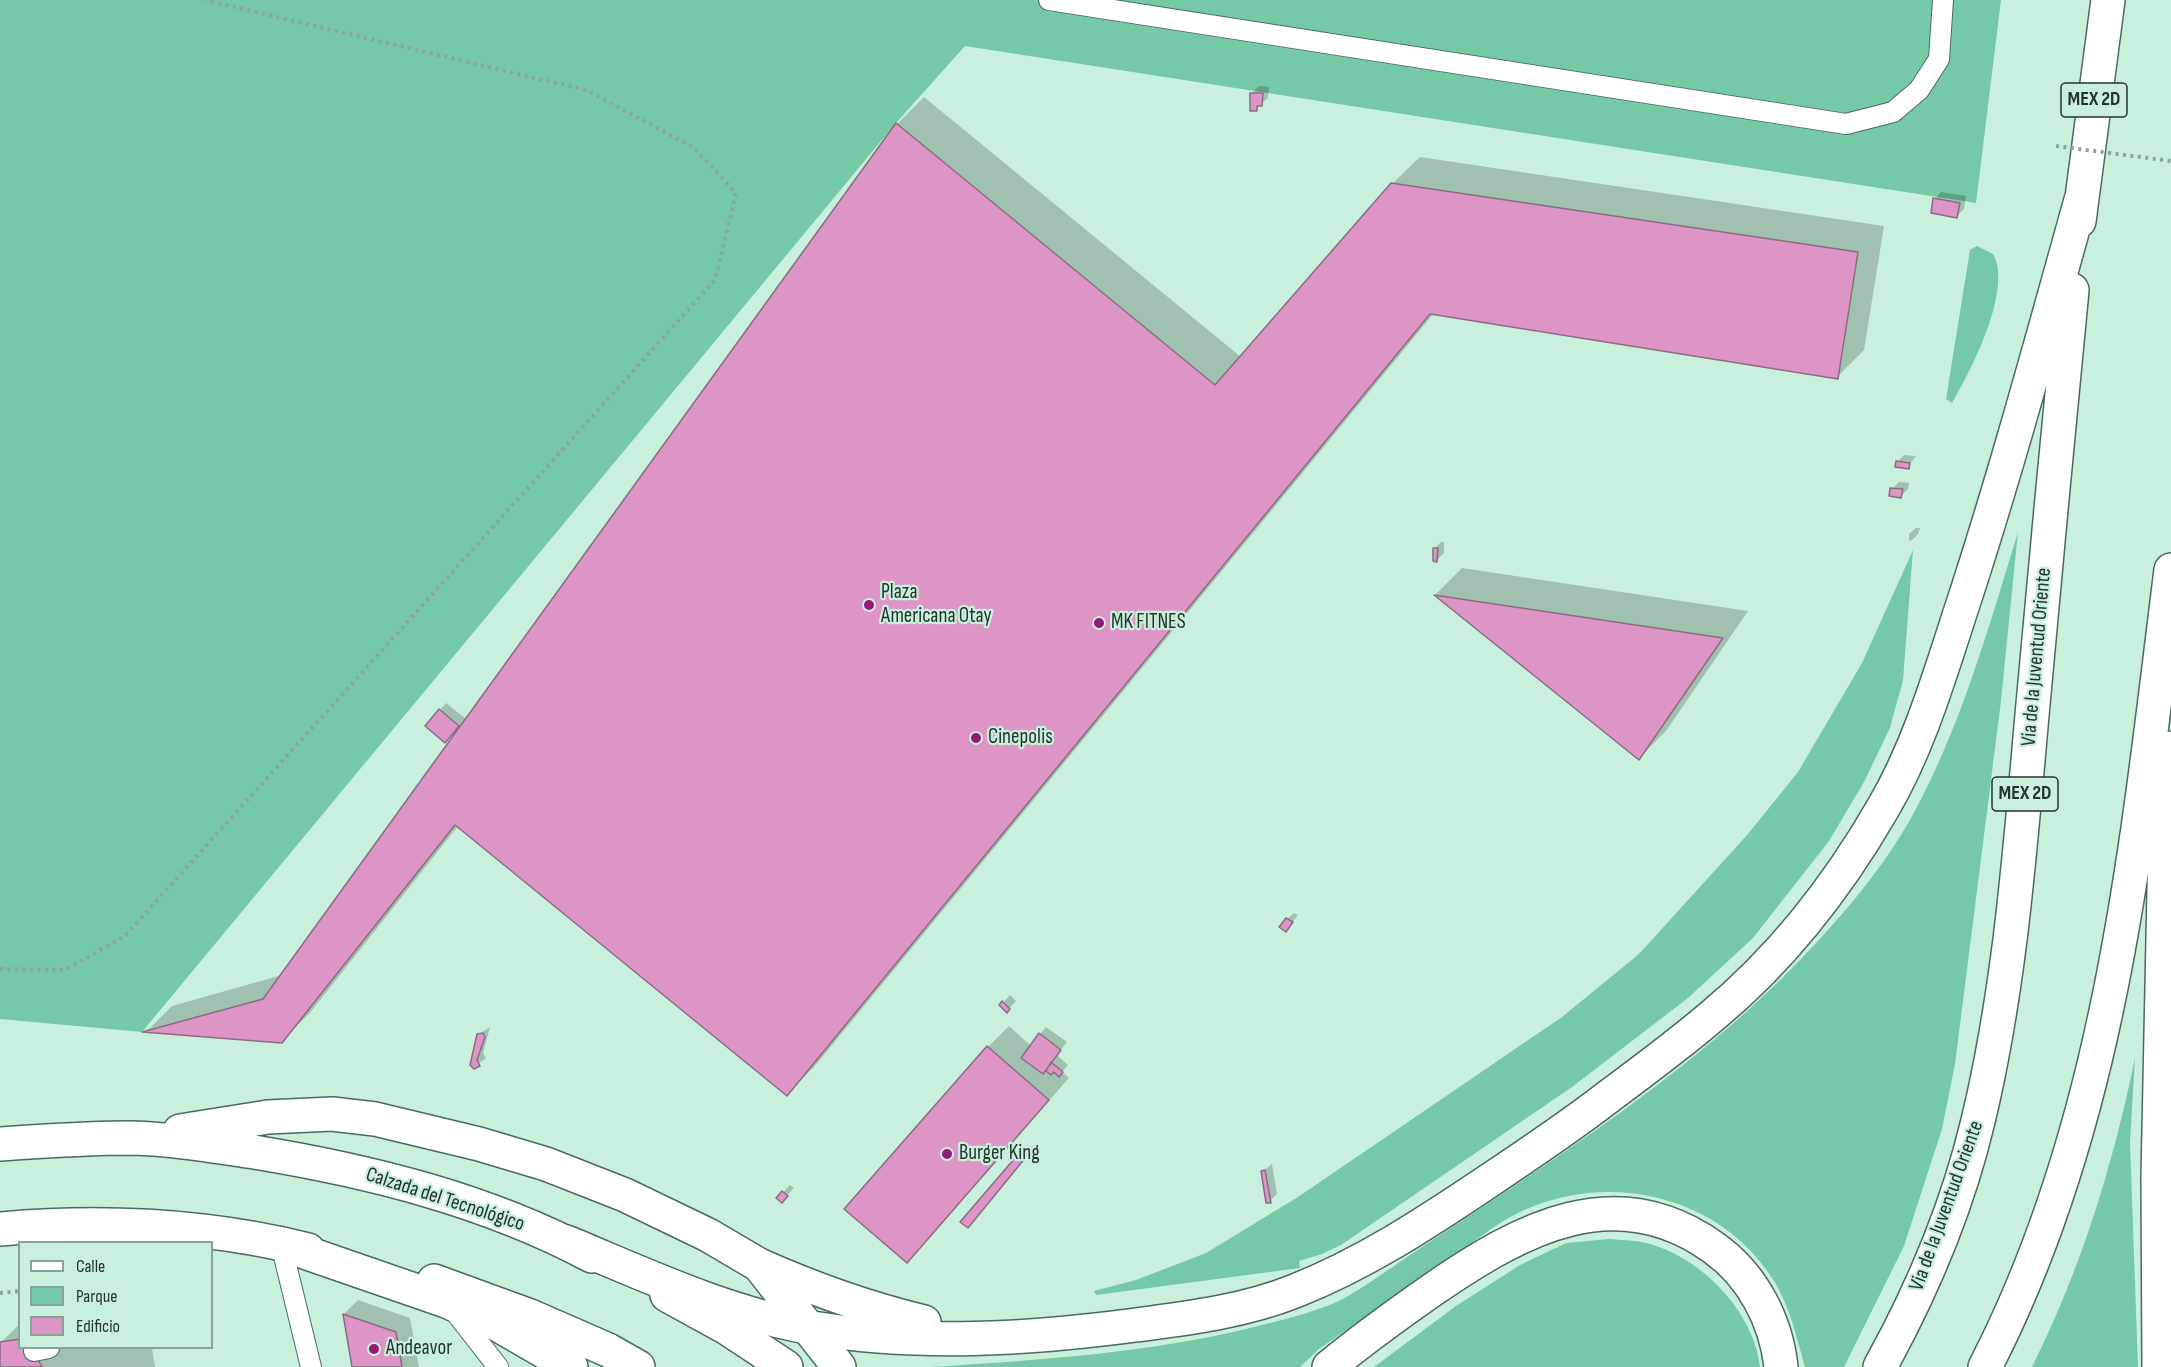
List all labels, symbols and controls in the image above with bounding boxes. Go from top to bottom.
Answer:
road number: MEX 2D [2061,83,2127,117]
street label: Via de la Juventud Oriente [2017,567,2057,747]
place label: Plaza Americana Otay [881,580,992,630]
marker: Plaza Americana Otay [862,598,876,612]
place label: MK FITNES [1111,610,1186,636]
marker: MK FITNES [1092,616,1106,630]
place label: Cinepolis [988,725,1053,751]
marker: Cinepolis [969,731,983,745]
road number: MEX 2D [1992,777,2058,811]
street label: Via de la Juventud Oriente [1905,1118,1989,1294]
place label: Burger King [959,1141,1040,1167]
marker: Burger King [940,1147,954,1161]
street label: Calzada del Tecnológico [362,1162,528,1238]
legend [18,1241,213,1349]
text: Calle [76,1256,105,1277]
text: Parque [76,1286,117,1307]
text: Edificio [76,1316,120,1337]
place label: Andeavor [386,1336,452,1362]
marker: Andeavor [367,1342,381,1356]

